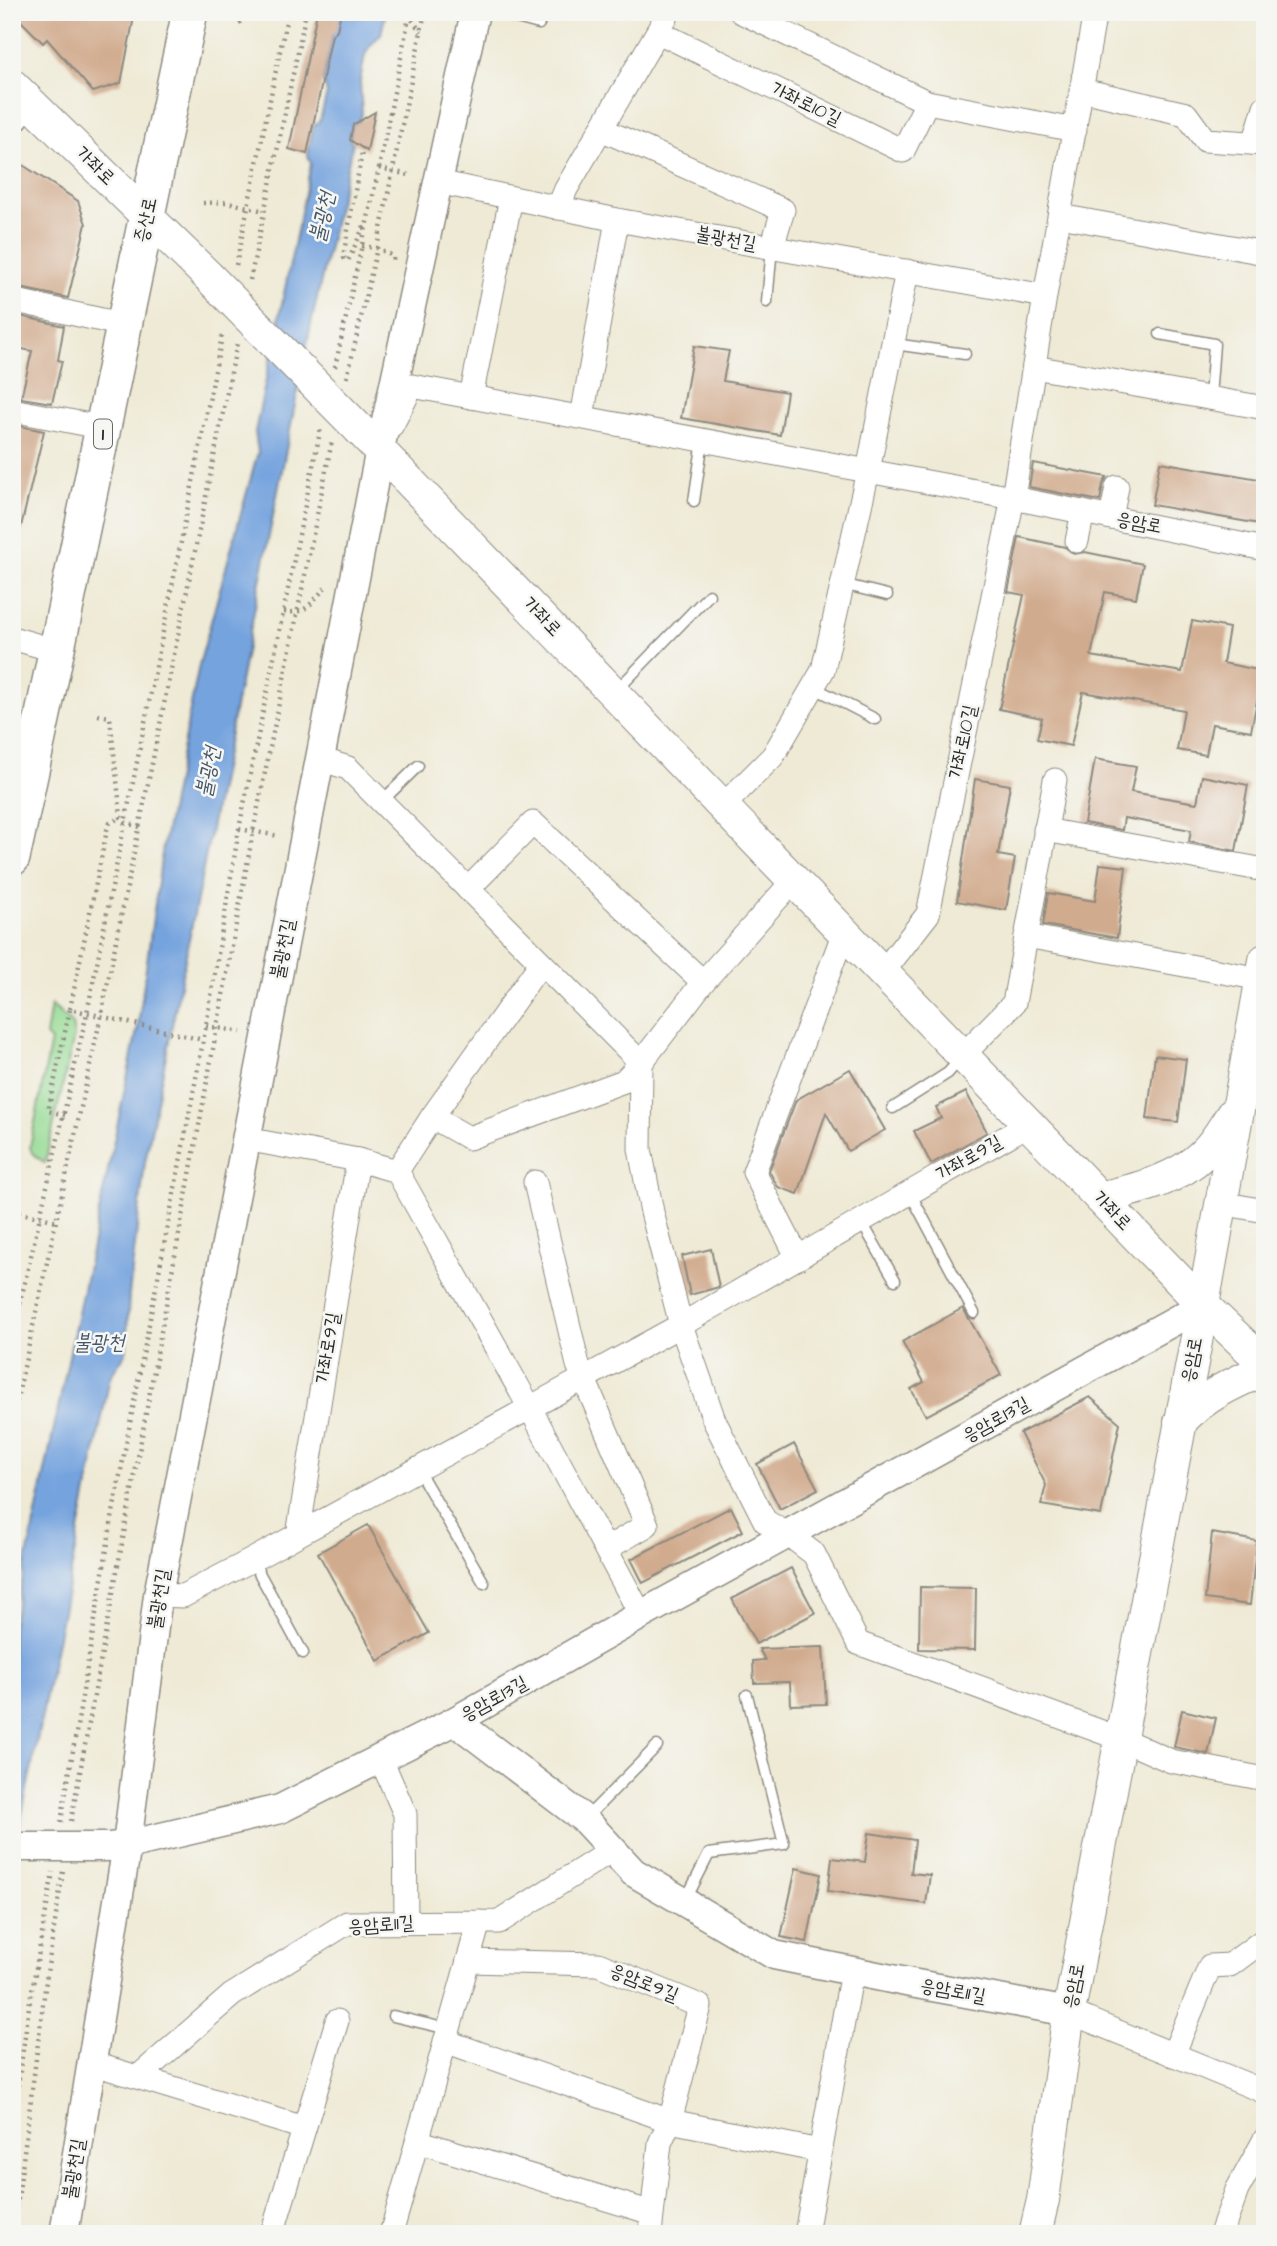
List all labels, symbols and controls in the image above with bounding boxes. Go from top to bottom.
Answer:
street label: 가좌로10길 [766,75,846,133]
street label: 가좌로 [69,140,121,192]
water label: 불광천 [302,187,342,245]
street label: 증산로 [128,195,164,245]
street label: 불광천길 [694,220,758,258]
road number: 1 [94,420,112,448]
street label: 응암로 [1114,505,1164,541]
street label: 가좌로 [516,591,568,643]
street label: 가좌로10길 [942,702,984,782]
water label: 불광천 [189,742,227,800]
street label: 불광천길 [264,916,302,982]
street label: 가좌로9길 [931,1128,1007,1188]
street label: 가좌로 [1086,1185,1138,1237]
street label: 가좌로9길 [309,1310,347,1386]
water label: 불광천 [74,1328,126,1357]
street label: 응암로 [1174,1335,1210,1385]
street label: 응암로13길 [957,1390,1035,1450]
street label: 불광천길 [141,1567,177,1631]
street label: 응암로13길 [455,1669,533,1729]
street label: 응암로11길 [347,1909,415,1941]
street label: 응암로9길 [606,1957,682,2009]
street label: 응암로 [1056,1961,1092,2011]
street label: 응암로11길 [918,1972,988,2010]
street label: 불광천길 [56,2137,92,2201]

